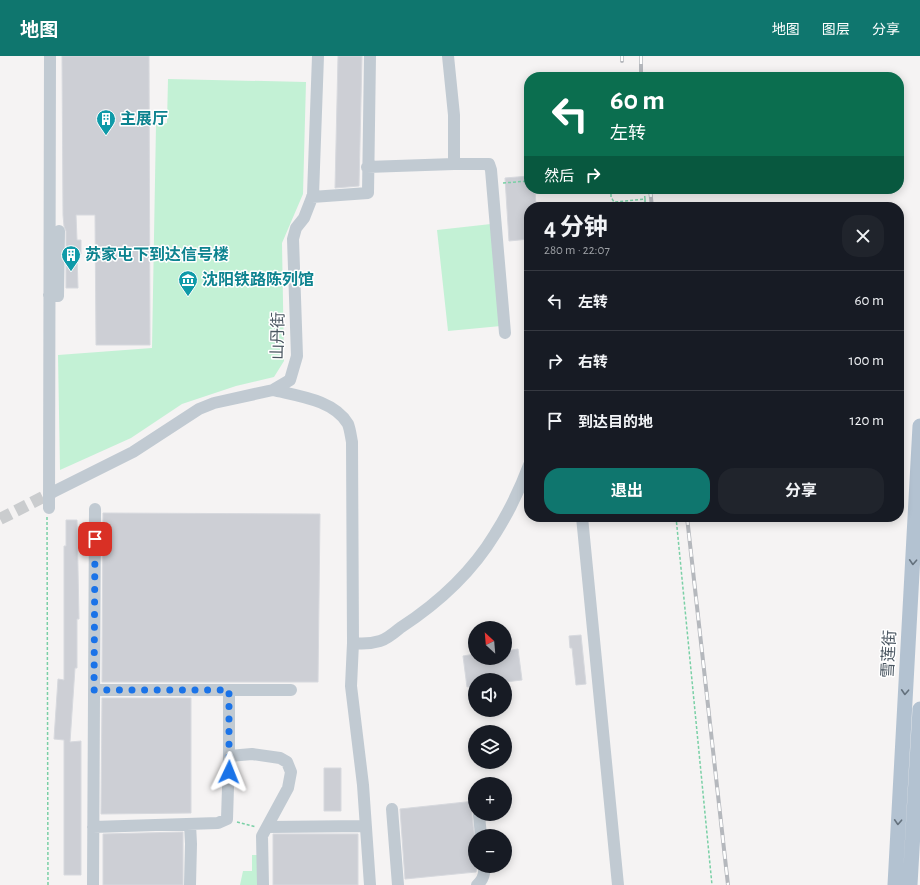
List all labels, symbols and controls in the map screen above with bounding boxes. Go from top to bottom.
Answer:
text: 地图 [20,21,58,40]
text: 地图 [772,23,800,37]
text: 图层 [822,23,850,37]
text: 分享 [872,23,900,37]
text: 60 m [610,87,665,115]
icon: left [544,88,596,140]
building icon: 主展厅 [95,108,117,136]
place label: 主展厅 [120,110,168,127]
text: 左转 [610,125,646,143]
icon: right [582,164,604,186]
text: 然后 [544,169,574,184]
button: close [842,215,884,257]
text: 4 分钟 [544,216,608,240]
building icon: 苏家屯下到达信号楼 [60,244,82,272]
text: 280 m · 22:07 [544,244,610,257]
place label: 苏家屯下到达信号楼 [85,246,229,263]
museum icon: 沈阳铁路陈列馆 [177,269,199,297]
place label: 沈阳铁路陈列馆 [202,271,314,288]
icon: left [544,290,566,312]
text: 60 m [855,293,884,308]
text: 左转 [578,295,608,310]
street label: 山丹街 [269,312,286,360]
icon: right [544,350,566,372]
text: 100 m [849,353,884,368]
text: 右转 [578,355,608,370]
icon: arrive [544,410,566,432]
text: 120 m [850,413,884,428]
text: 到达目的地 [578,415,653,430]
button: 退出 [544,468,710,514]
button: 分享 [718,468,884,514]
pin [78,522,112,556]
icon: arrive [84,528,106,550]
one-way arrow [908,559,917,565]
north arrow [468,621,512,665]
map controls [468,621,512,873]
street label: 雪莲街 [879,630,898,678]
button: sound [468,673,512,717]
one-way arrow [901,689,910,695]
button: layers [468,725,512,769]
position arrow [208,751,250,793]
button: + [468,777,512,821]
one-way arrow [894,819,903,825]
button: − [468,829,512,873]

